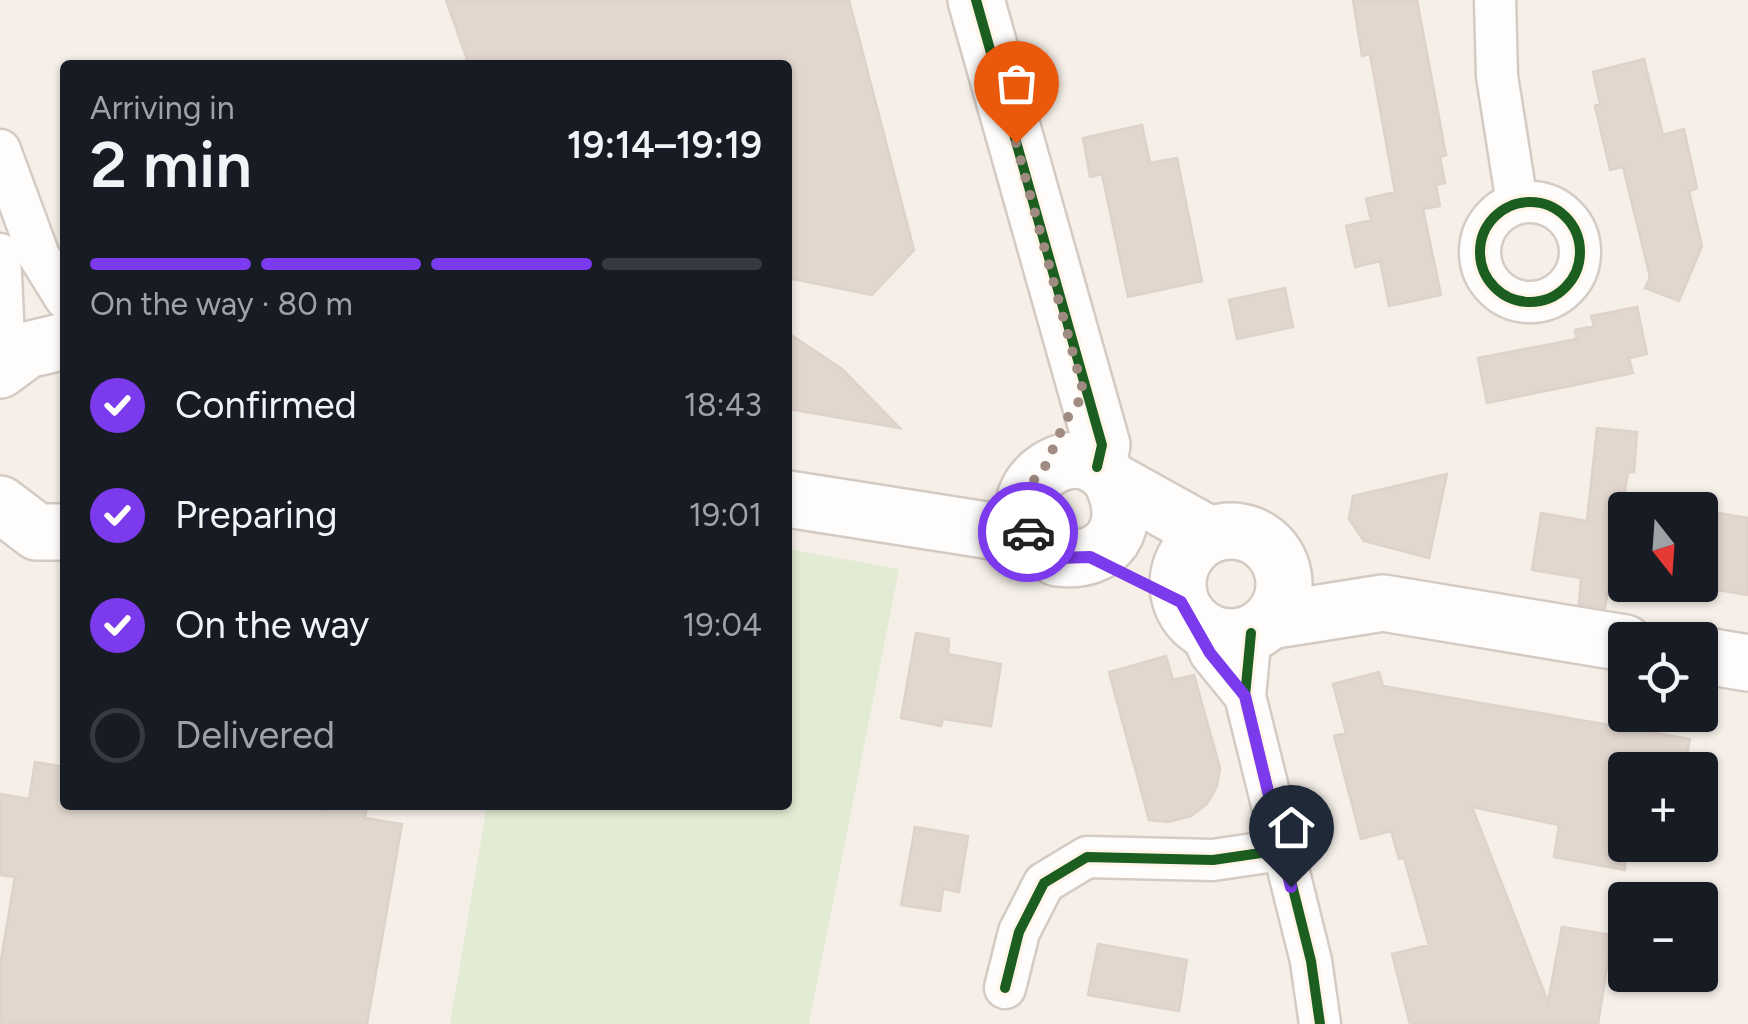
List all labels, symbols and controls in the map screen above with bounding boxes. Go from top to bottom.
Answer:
pin [974,41,1059,144]
icon: bag [989,56,1044,111]
text: Arriving in [90,89,235,127]
text: 19:14–19:19 [567,122,762,168]
text: 2 min [90,125,252,203]
text: On the way · 80 m [90,285,353,323]
icon: check [90,378,145,433]
text: Confirmed [175,382,357,428]
text: 18:43 [684,386,762,424]
courier [978,482,1078,582]
icon: check [90,488,145,543]
text: Preparing [175,492,337,538]
north arrow [1608,492,1718,602]
map controls [1608,492,1718,992]
text: 19:01 [689,496,762,534]
icon: car [1001,505,1056,560]
icon: check [90,598,145,653]
text: On the way [175,602,369,648]
text: 19:04 [682,606,762,644]
button: locate [1608,622,1718,732]
text: Delivered [175,712,335,758]
button: + [1608,752,1718,862]
pin [1249,785,1334,888]
icon: home [1264,800,1319,855]
button: − [1608,882,1718,992]

